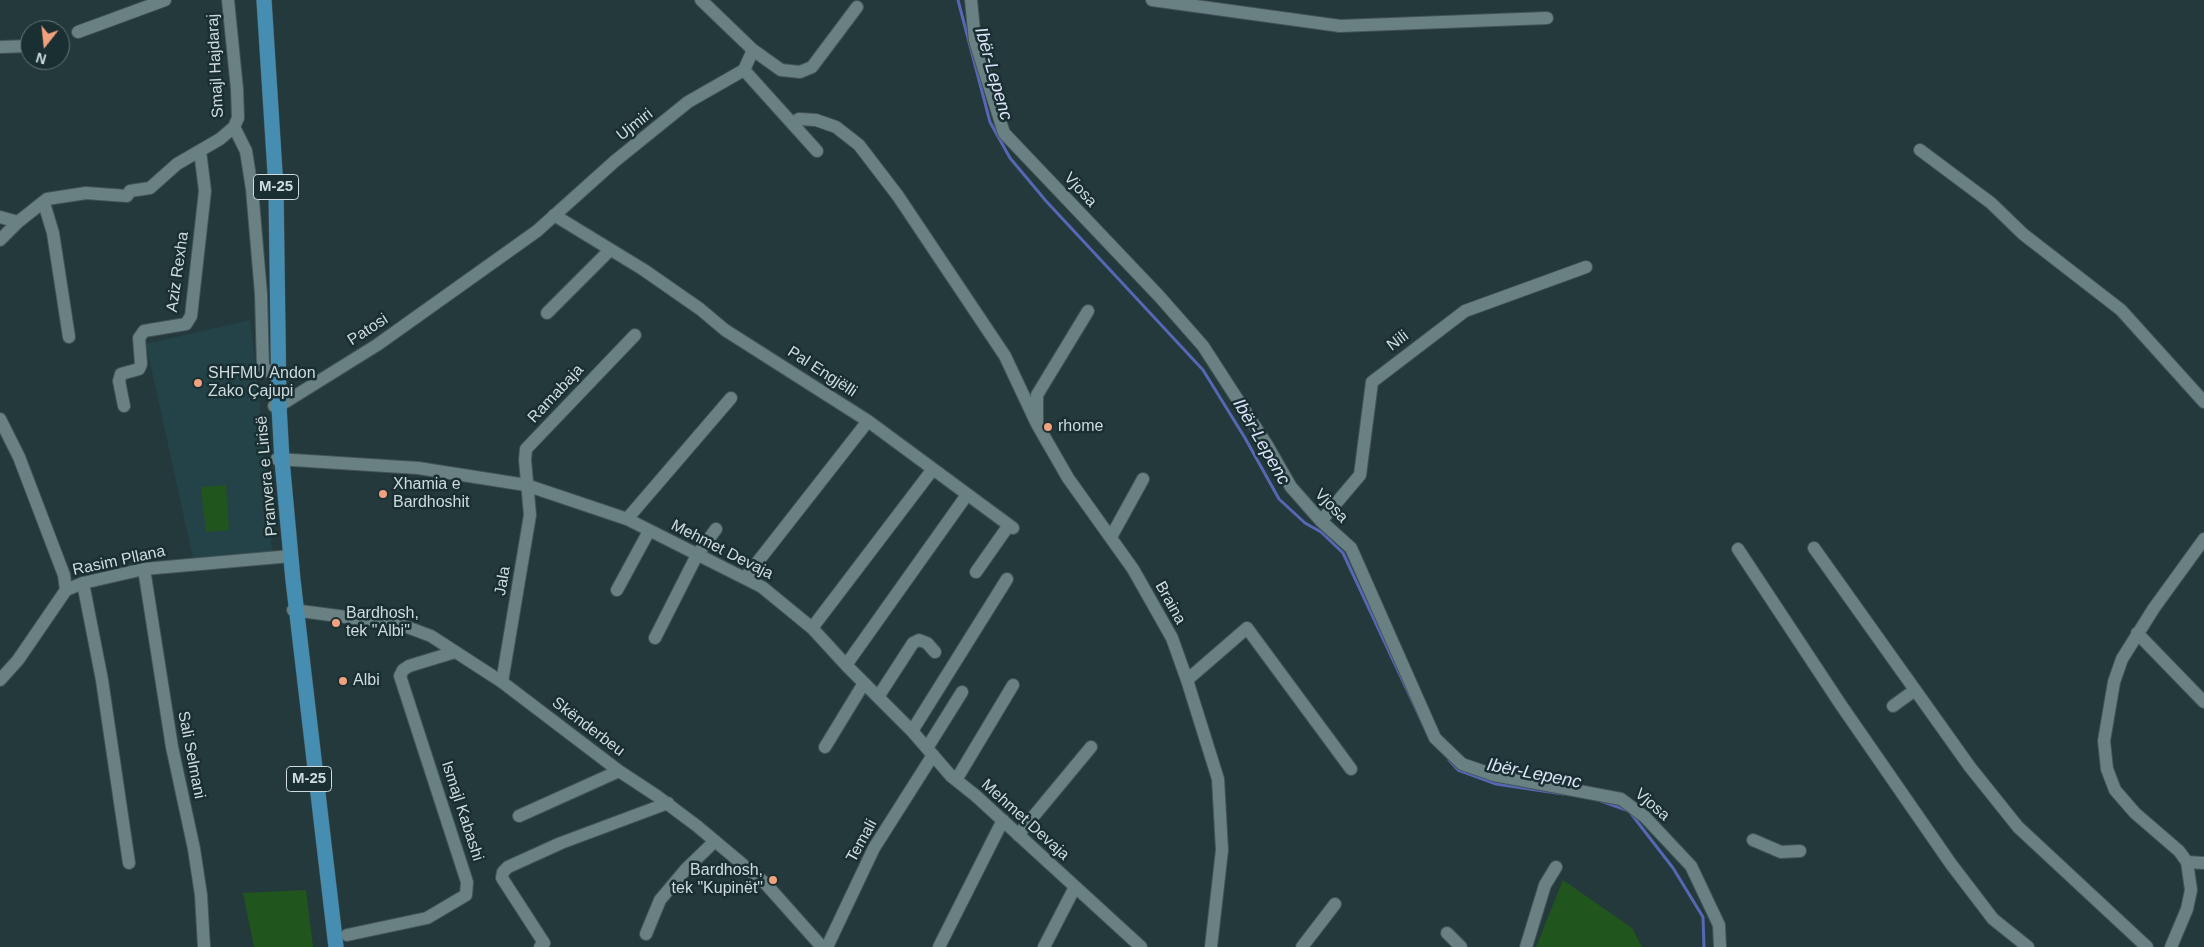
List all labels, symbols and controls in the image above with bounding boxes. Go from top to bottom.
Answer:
street label: Smajl Hajdaraj [204,14,228,118]
north arrow [20,20,70,70]
water label: Ibër-Lepenc [969,25,1017,123]
text: N [34,49,48,68]
street label: Ujmiri [613,105,657,145]
street label: Vjosa [1059,169,1101,211]
road number: M-25 [254,174,298,200]
street label: Aziz Rexha [163,231,193,313]
street label: Patosi [344,310,392,350]
street label: Nili [1383,327,1413,355]
street label: Pal Engjëlli [784,342,860,402]
street label: Ramabaja [524,361,588,427]
place label: SHFMU Andon Zako Çajupi [208,364,316,402]
marker: SHFMU Andon Zako Çajupi [192,377,204,389]
water label: Ibër-Lepenc [1228,395,1294,489]
street label: Pranvera e Lirisë [252,415,282,537]
place label: rhome [1058,417,1103,437]
marker: rhome [1042,421,1054,433]
place label: Xhamia e Bardhoshit [393,475,469,513]
street label: Vjosa [1310,485,1352,527]
marker: Xhamia e Bardhoshit [377,488,389,500]
street label: Mehmet Devaja [668,516,776,584]
street label: Rasim Pllana [71,542,167,580]
street label: Jala [491,565,515,597]
street label: Braina [1150,578,1190,628]
place label: Bardhosh, tek "Albi" [346,604,419,642]
marker: Bardhosh, tek "Albi" [330,617,342,629]
place label: Albi [353,671,380,691]
marker: Albi [337,675,349,687]
street label: Skënderbeu [548,693,628,761]
street label: Sali Selmani [173,710,209,800]
water label: Ibër-Lepenc [1485,754,1583,794]
street label: Ismajl Kabashi [437,759,487,863]
road number: M-25 [286,766,332,792]
street label: Mehmet Devaja [977,775,1073,865]
street label: Vjosa [1631,785,1673,825]
street label: Temali [842,816,882,866]
place label: Bardhosh, tek "Kupinët" [672,861,763,899]
marker: Bardhosh, tek "Kupinët" [767,874,779,886]

